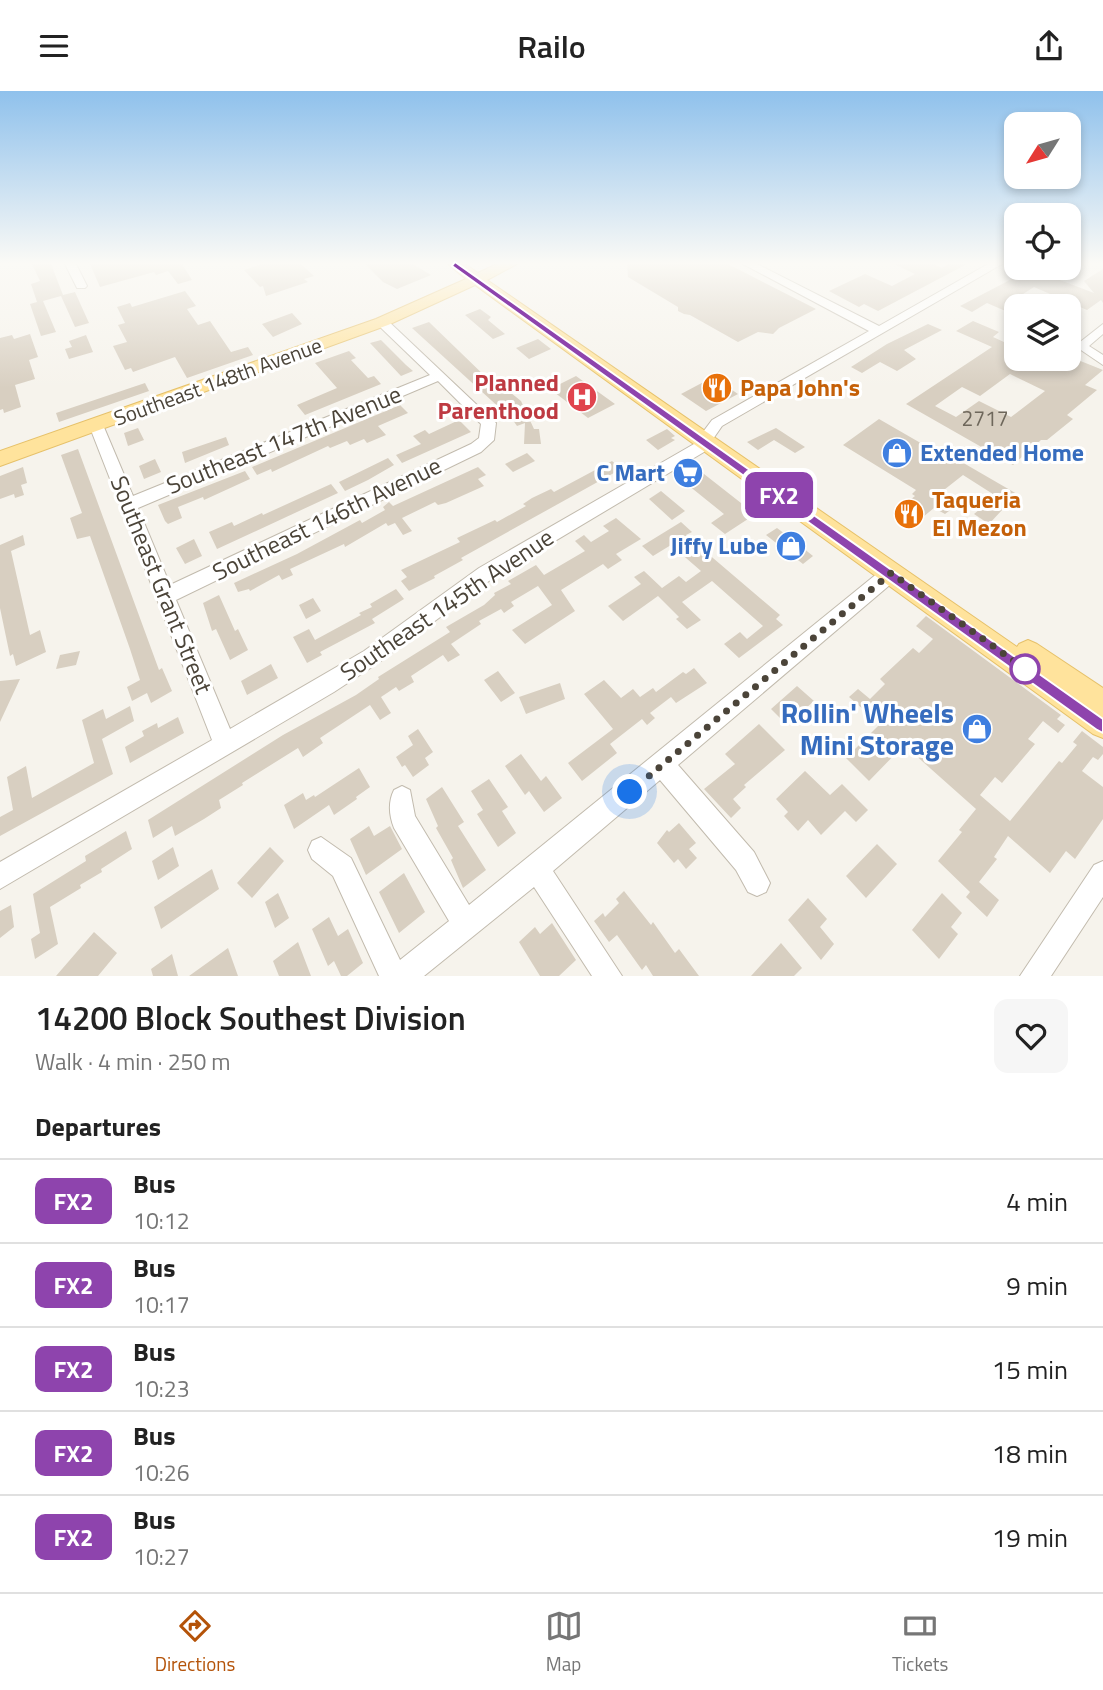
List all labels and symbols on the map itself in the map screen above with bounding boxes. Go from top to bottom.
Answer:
north arrow [1004,112,1082,189]
street label: Southeast 148th Avenue [109,329,326,434]
place label: Planned Parenthood [438,364,559,428]
place label: Papa John's [740,369,860,405]
restaurant icon: Papa John's [700,371,734,405]
street label: Southeast 147th Avenue [161,375,407,503]
hospital icon: Planned Parenthood [565,380,599,414]
house number: 2717 [961,402,1009,434]
place label: Extended Home [920,434,1084,470]
shop icon: Extended Home [880,436,914,470]
street label: Southeast 146th Avenue [206,447,447,589]
place label: C Mart [596,454,665,490]
supermarket icon: C Mart [671,456,705,490]
street label: Southeast Grant Street [102,470,222,700]
line badge: FX2 [739,472,819,518]
place label: Taqueria El Mezon [932,481,1027,545]
restaurant icon: Taqueria El Mezon [892,497,926,531]
street label: Southeast 145th Avenue [332,519,560,689]
place label: Jiffy Lube [670,527,768,563]
shop icon: Jiffy Lube [774,529,808,563]
unlabelled marker [1010,654,1040,684]
place label: Rollin' Wheels Mini Storage [781,691,954,766]
shop icon: Rollin' Wheels Mini Storage [960,712,994,746]
your location [612,774,647,809]

